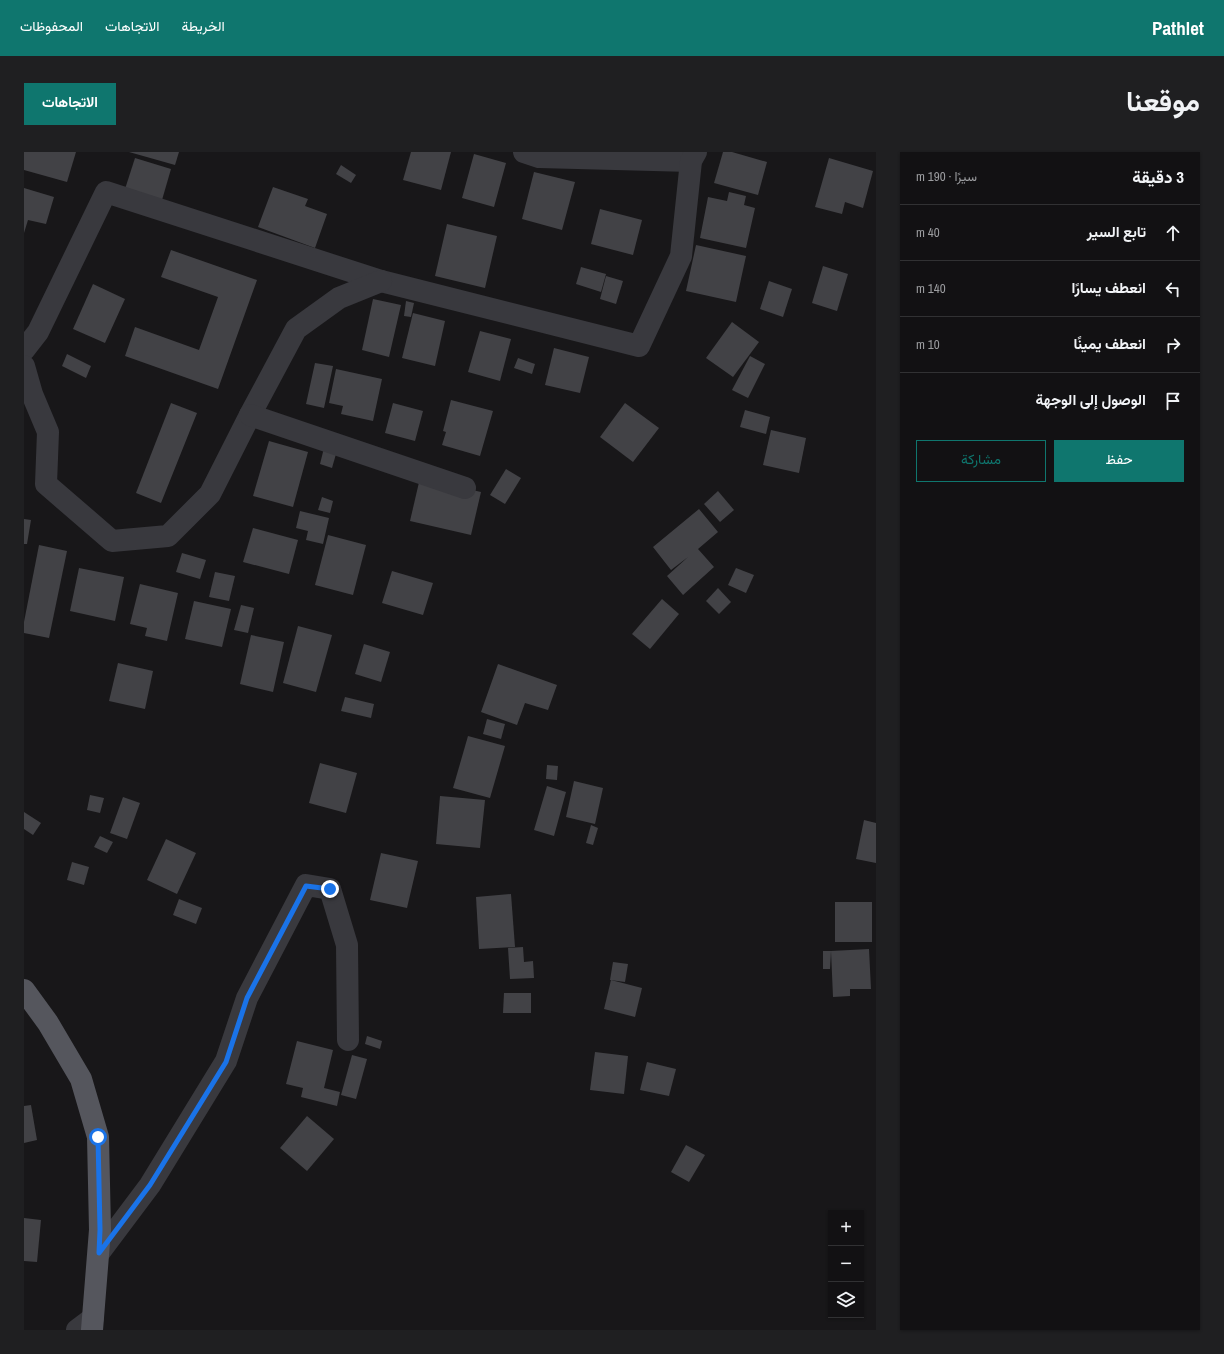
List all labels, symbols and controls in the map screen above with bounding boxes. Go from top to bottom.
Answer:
text: Pathlet [1152,15,1204,41]
text: المحفوظات [20,17,83,35]
text: الاتجاهات [105,17,159,35]
text: الخريطة [181,17,225,35]
text: موقعنا [1126,82,1200,120]
button: الاتجاهات [24,83,116,125]
text: 3 دقيقة [1132,165,1184,188]
text: سيرًا · 190 m [916,168,977,185]
text: تابع السير [1087,221,1146,242]
icon: ahead [1162,222,1184,244]
text: 40 m [916,224,940,241]
text: انعطف يسارًا [1072,277,1146,298]
icon: left [1162,278,1184,300]
text: 140 m [916,280,946,297]
text: انعطف يمينًا [1073,333,1146,354]
icon: right [1162,334,1184,356]
text: 10 m [916,336,940,353]
text: الوصول إلى الوجهة [1035,389,1146,410]
icon: arrive [1162,390,1184,412]
button: مشاركة [916,440,1046,482]
button: حفظ [1054,440,1184,482]
route end [321,880,339,898]
route start [89,1128,107,1146]
map controls [828,1210,864,1318]
button: + [828,1210,864,1246]
button: − [828,1246,864,1282]
button: layers [828,1282,864,1318]

